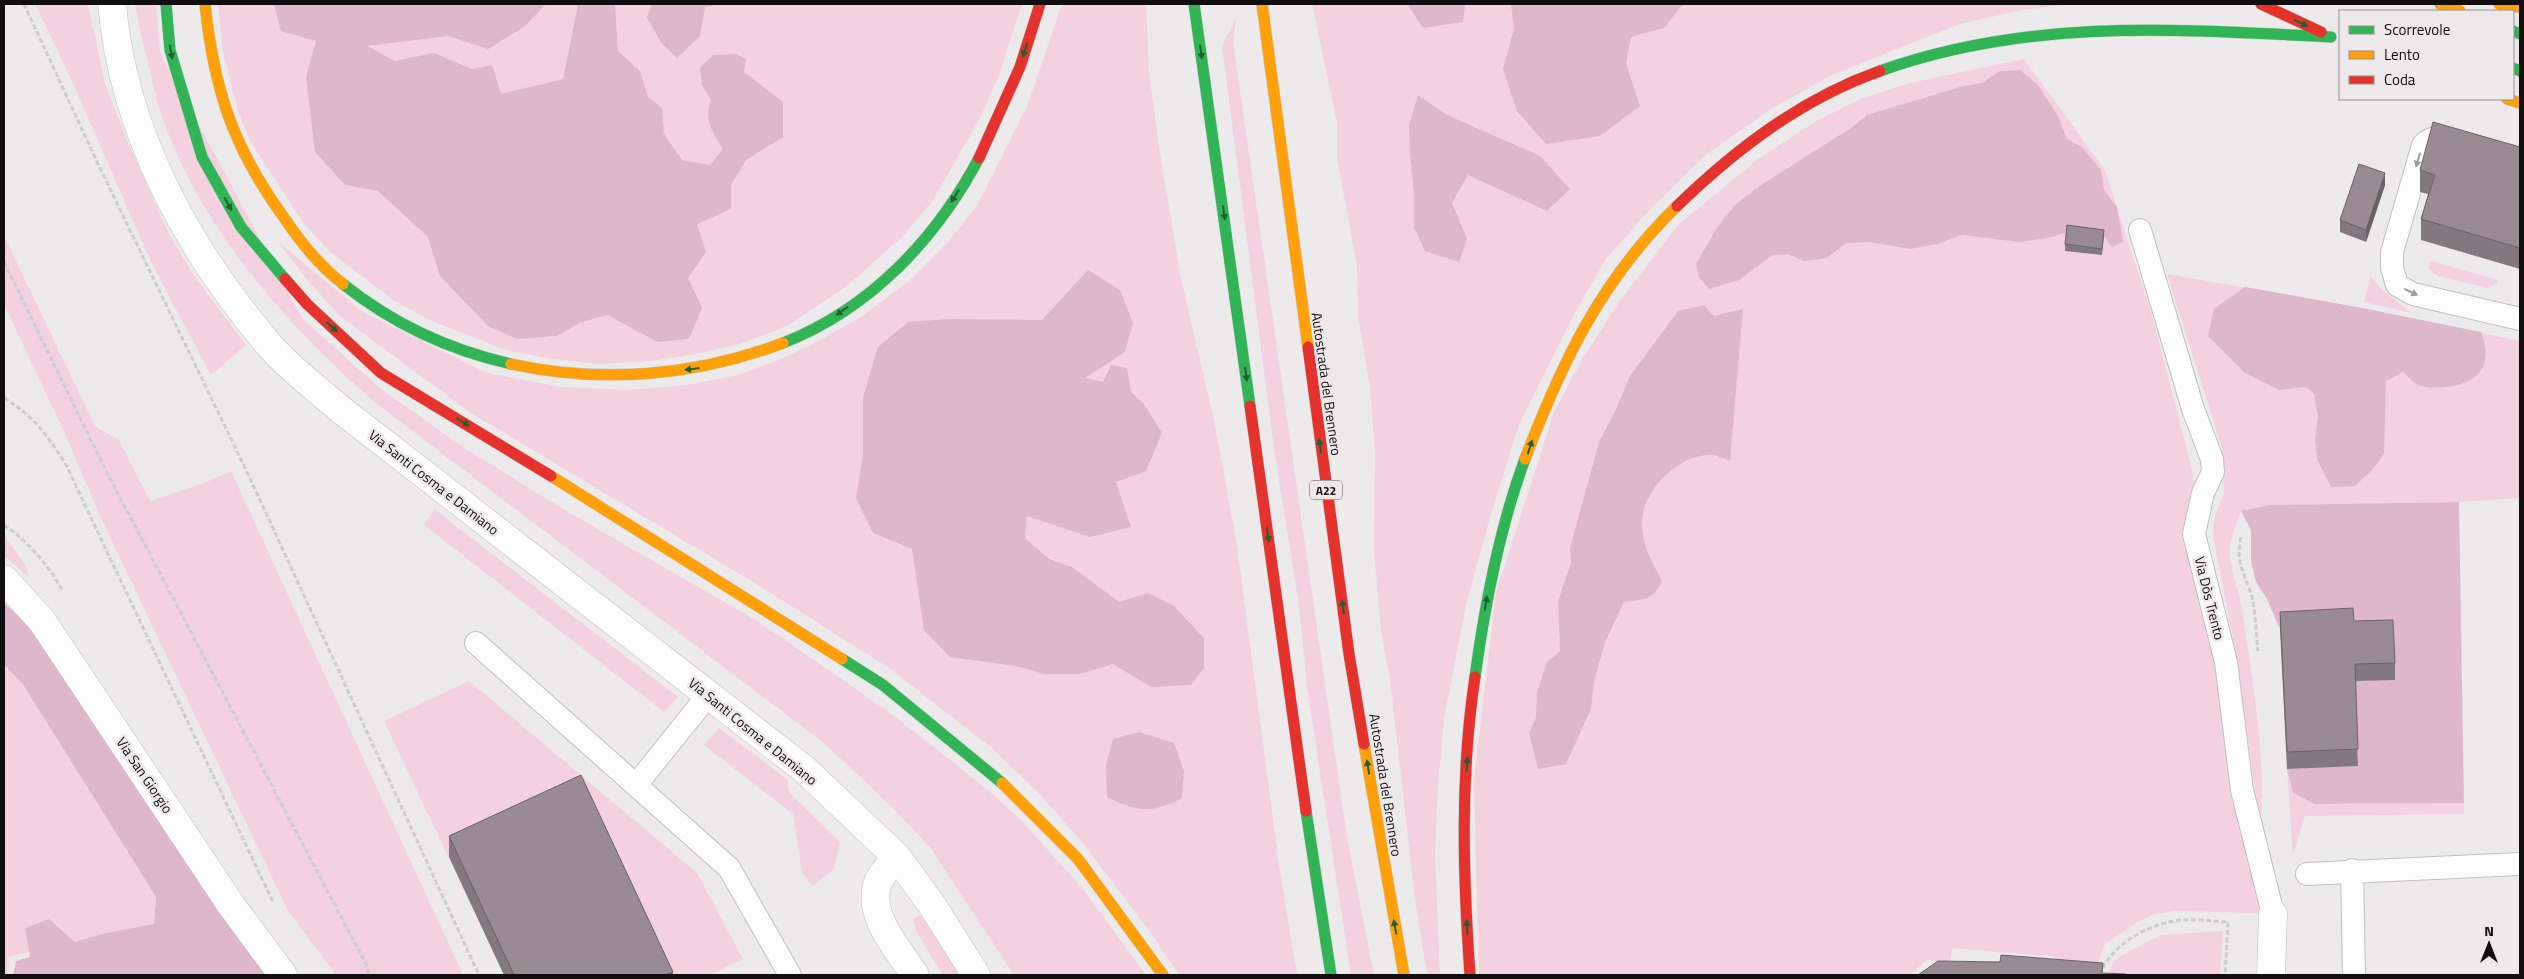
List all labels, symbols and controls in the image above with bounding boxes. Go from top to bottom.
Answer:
legend [2339,10,2514,100]
text: Scorrevole [2384,18,2450,41]
one-way arrow [2293,19,2308,27]
one-way arrow [1021,43,1029,58]
text: Lento [2384,43,2420,66]
one-way arrow [1197,44,1205,60]
one-way arrow [168,45,176,61]
text: Coda [2384,68,2416,91]
one-way arrow [2414,152,2422,167]
one-way arrow [951,190,960,203]
one-way arrow [223,197,232,210]
one-way arrow [1220,205,1228,221]
one-way arrow [2404,288,2418,296]
one-way arrow [835,306,849,316]
street label: Autostrada del Brennero [1307,311,1347,457]
one-way arrow [326,321,338,333]
one-way arrow [684,365,700,373]
one-way arrow [1242,366,1250,382]
one-way arrow [456,418,469,427]
street label: Via Santi Cosma e Damiano [364,424,504,540]
one-way arrow [1316,437,1324,453]
one-way arrow [1526,439,1534,454]
road number: A22 [1310,480,1342,500]
one-way arrow [1264,527,1272,543]
street label: Via Dòs Trento [2190,554,2230,642]
one-way arrow [1482,595,1490,611]
one-way arrow [1338,598,1346,614]
street label: Via Santi Cosma e Damiano [684,672,822,790]
street label: Autostrada del Brennero [1364,712,1408,858]
street label: Via San Giorgio [112,733,178,817]
one-way arrow [1463,756,1471,772]
one-way arrow [1363,759,1371,775]
one-way arrow [1462,918,1470,934]
one-way arrow [1391,919,1399,935]
north arrow [2464,919,2514,969]
text: N [2484,920,2494,941]

